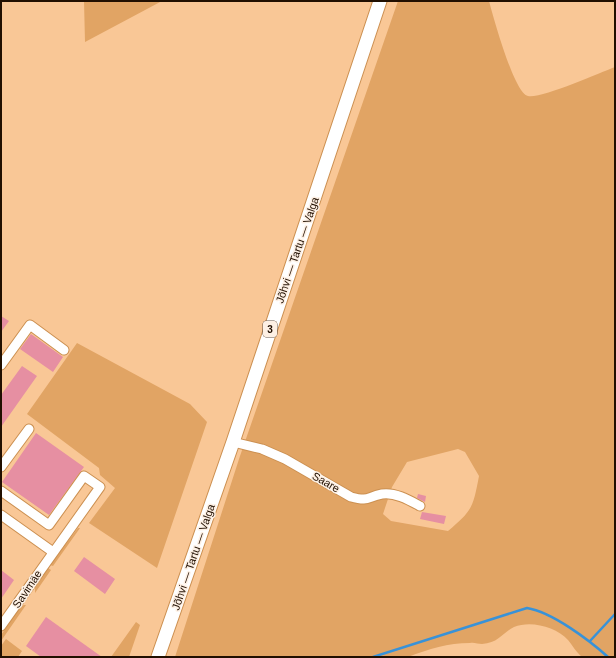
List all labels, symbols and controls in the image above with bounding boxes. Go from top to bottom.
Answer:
street label: Jõhvi — Tartu — Valga [273,195,321,305]
road number: 3 [263,321,277,337]
street label: Saare [310,469,342,495]
street label: Jõhvi — Tartu — Valga [169,502,217,612]
street label: Savimäe [10,568,44,610]

